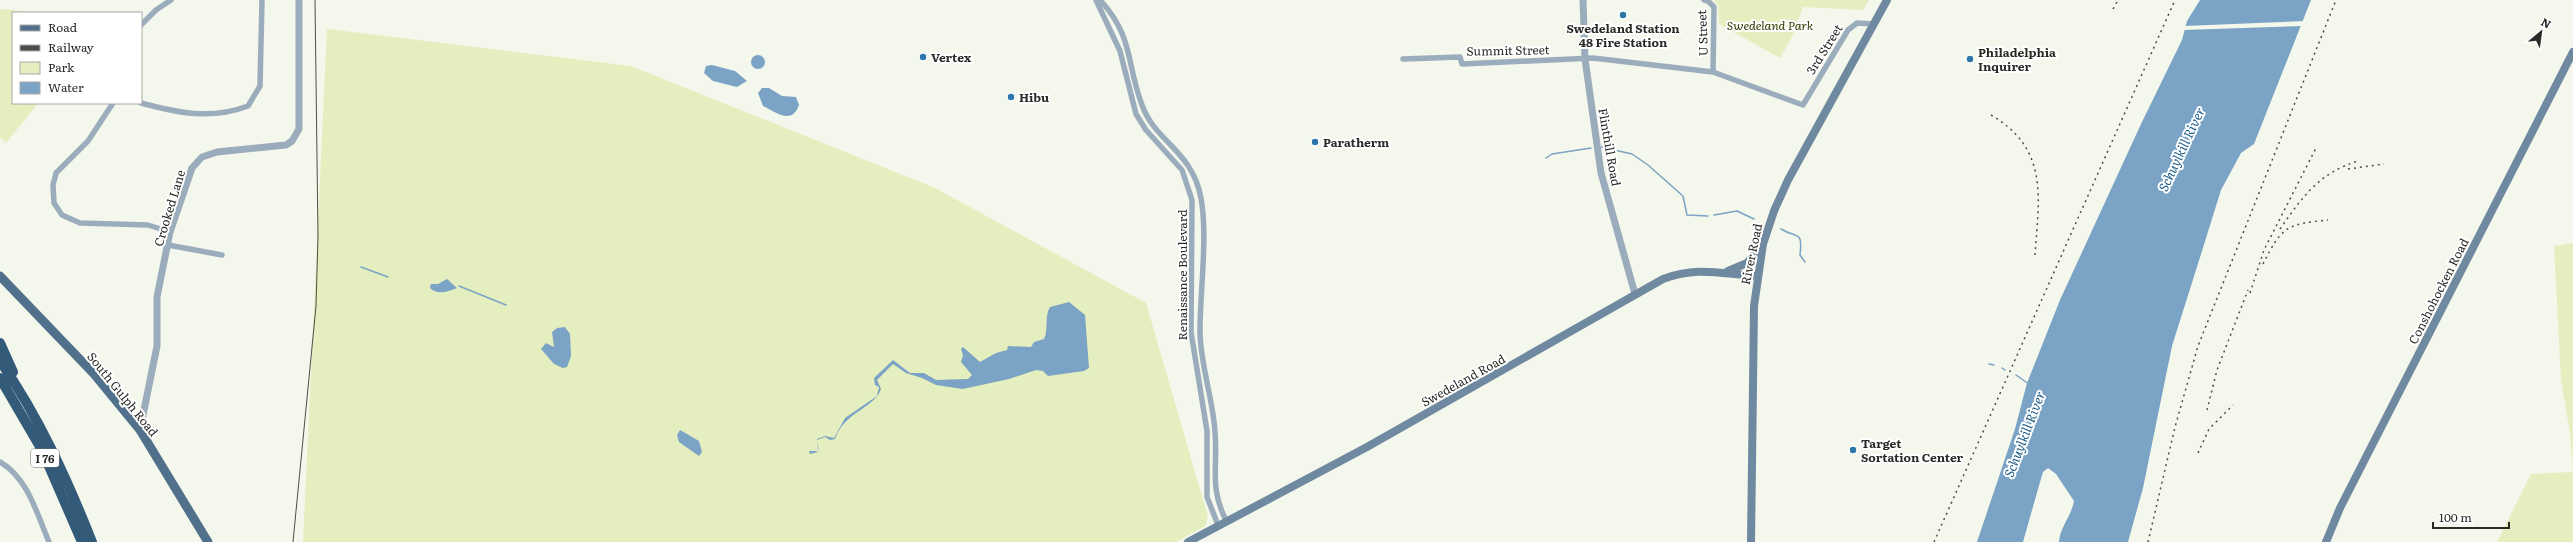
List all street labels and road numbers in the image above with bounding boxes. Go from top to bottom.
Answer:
street label: U Street [1692,9,1712,57]
street label: 3rd Street [1801,20,1847,78]
street label: Summit Street [1466,40,1550,60]
street label: Flinthill Road [1594,106,1626,188]
street label: Crooked Lane [149,168,189,248]
street label: Renaissance Boulevard [1173,209,1191,341]
street label: River Road [1736,221,1766,286]
street label: Conshohocken Road [2403,234,2473,347]
street label: South Gulph Road [83,348,163,441]
street label: Swedeland Road [1418,349,1509,411]
road number: I 76 [31,449,59,467]

